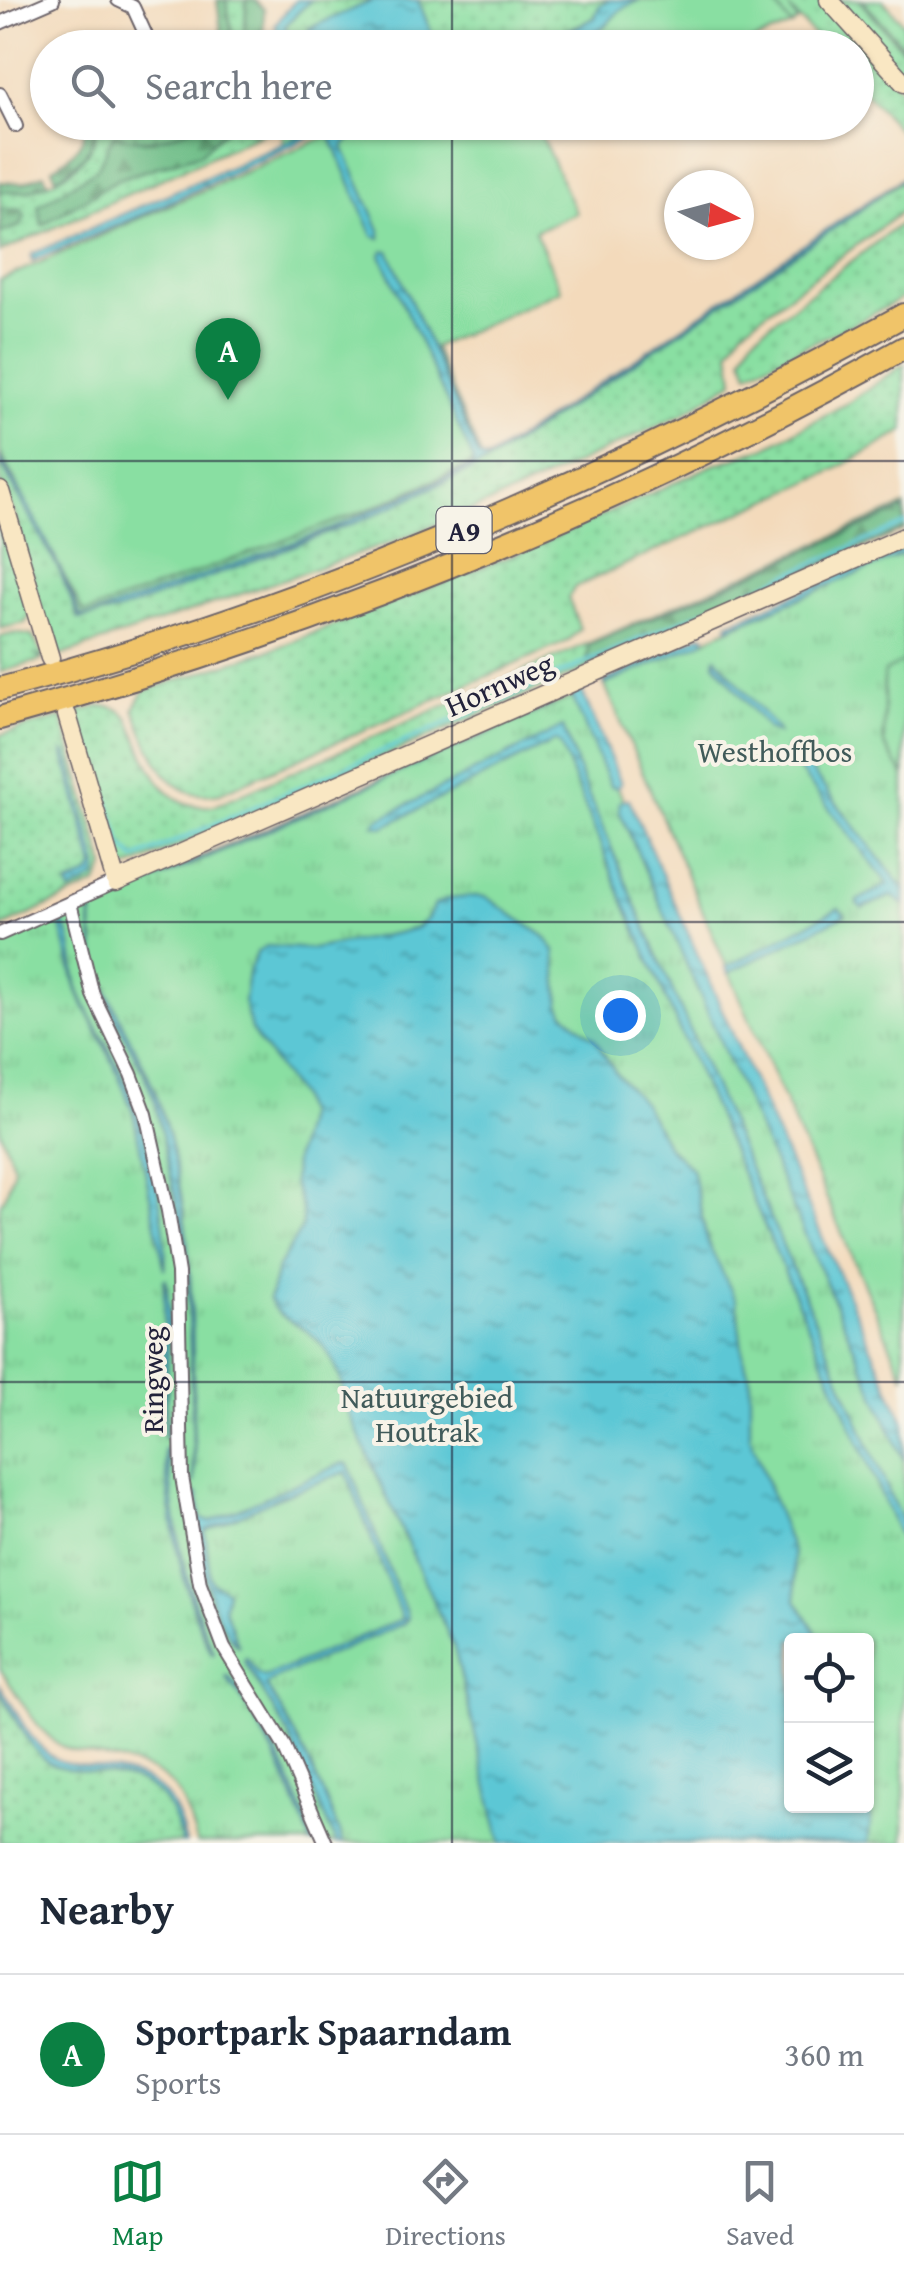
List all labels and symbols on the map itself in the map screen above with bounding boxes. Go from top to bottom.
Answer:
north arrow [664,170,754,260]
pin: A [196,318,260,400]
road number: A9 [436,507,492,553]
street label: Hornweg [438,641,560,727]
park label: Westhoffbos [697,729,853,773]
your location [595,990,646,1041]
street label: Ringweg [130,1326,174,1434]
park label: Natuurgebied Houtrak [341,1375,513,1453]

